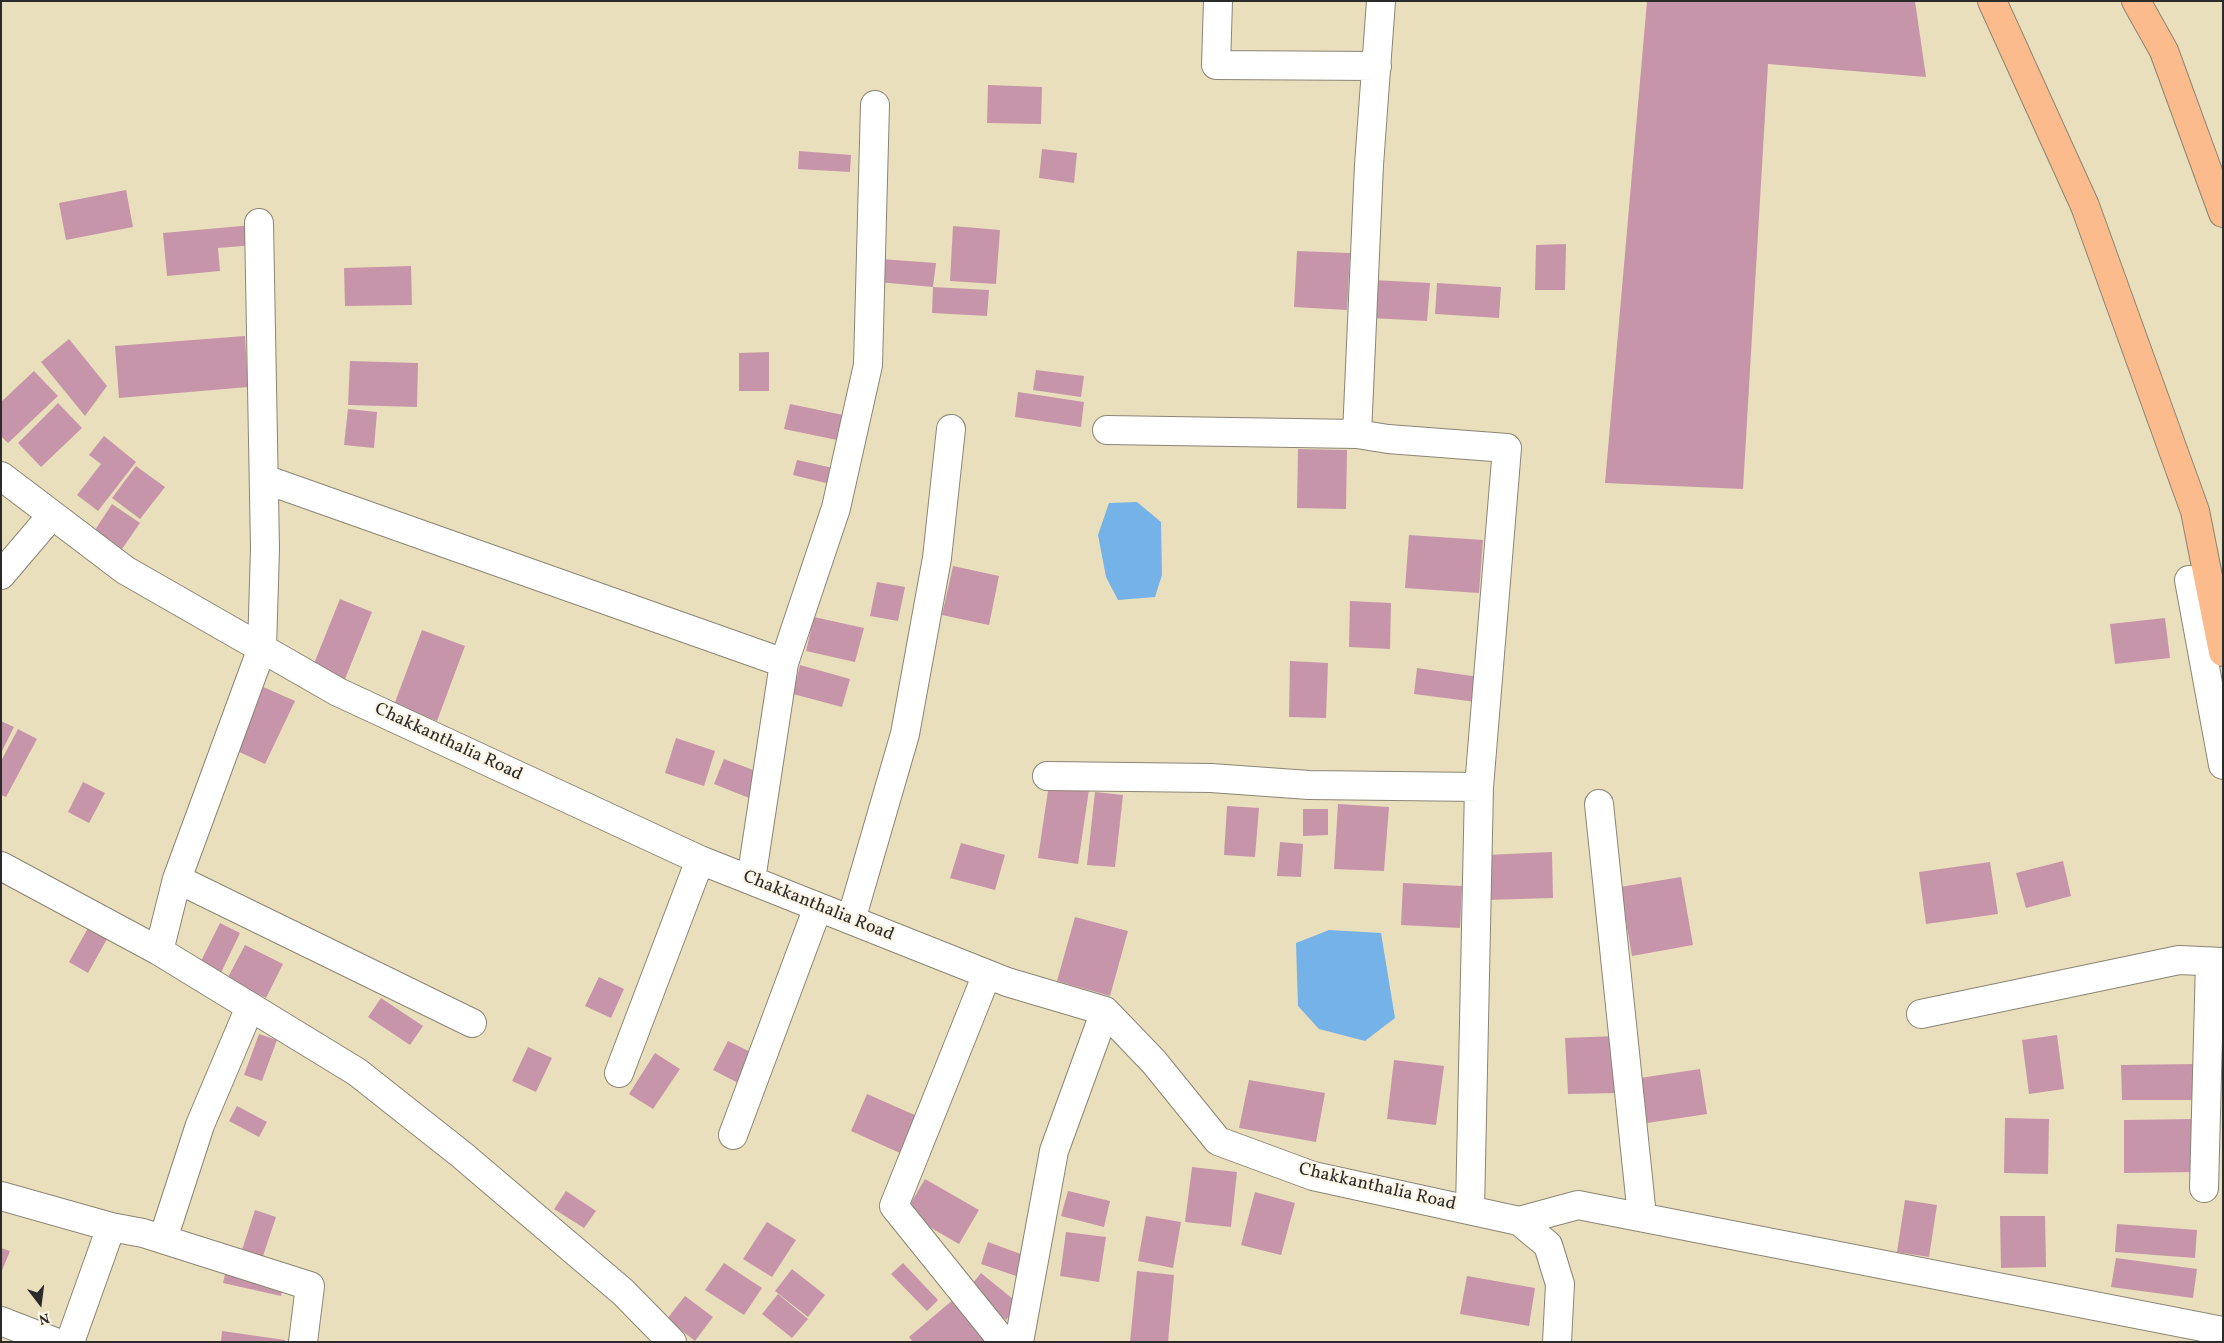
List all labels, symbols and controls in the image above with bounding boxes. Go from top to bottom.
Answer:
street label: Chakkanthalia Road [371,699,525,787]
street label: Chakkanthalia Road [739,867,897,947]
street label: Chakkanthalia Road [1296,1159,1458,1217]
north arrow [15,1278,65,1328]
text: N [37,1307,51,1328]

